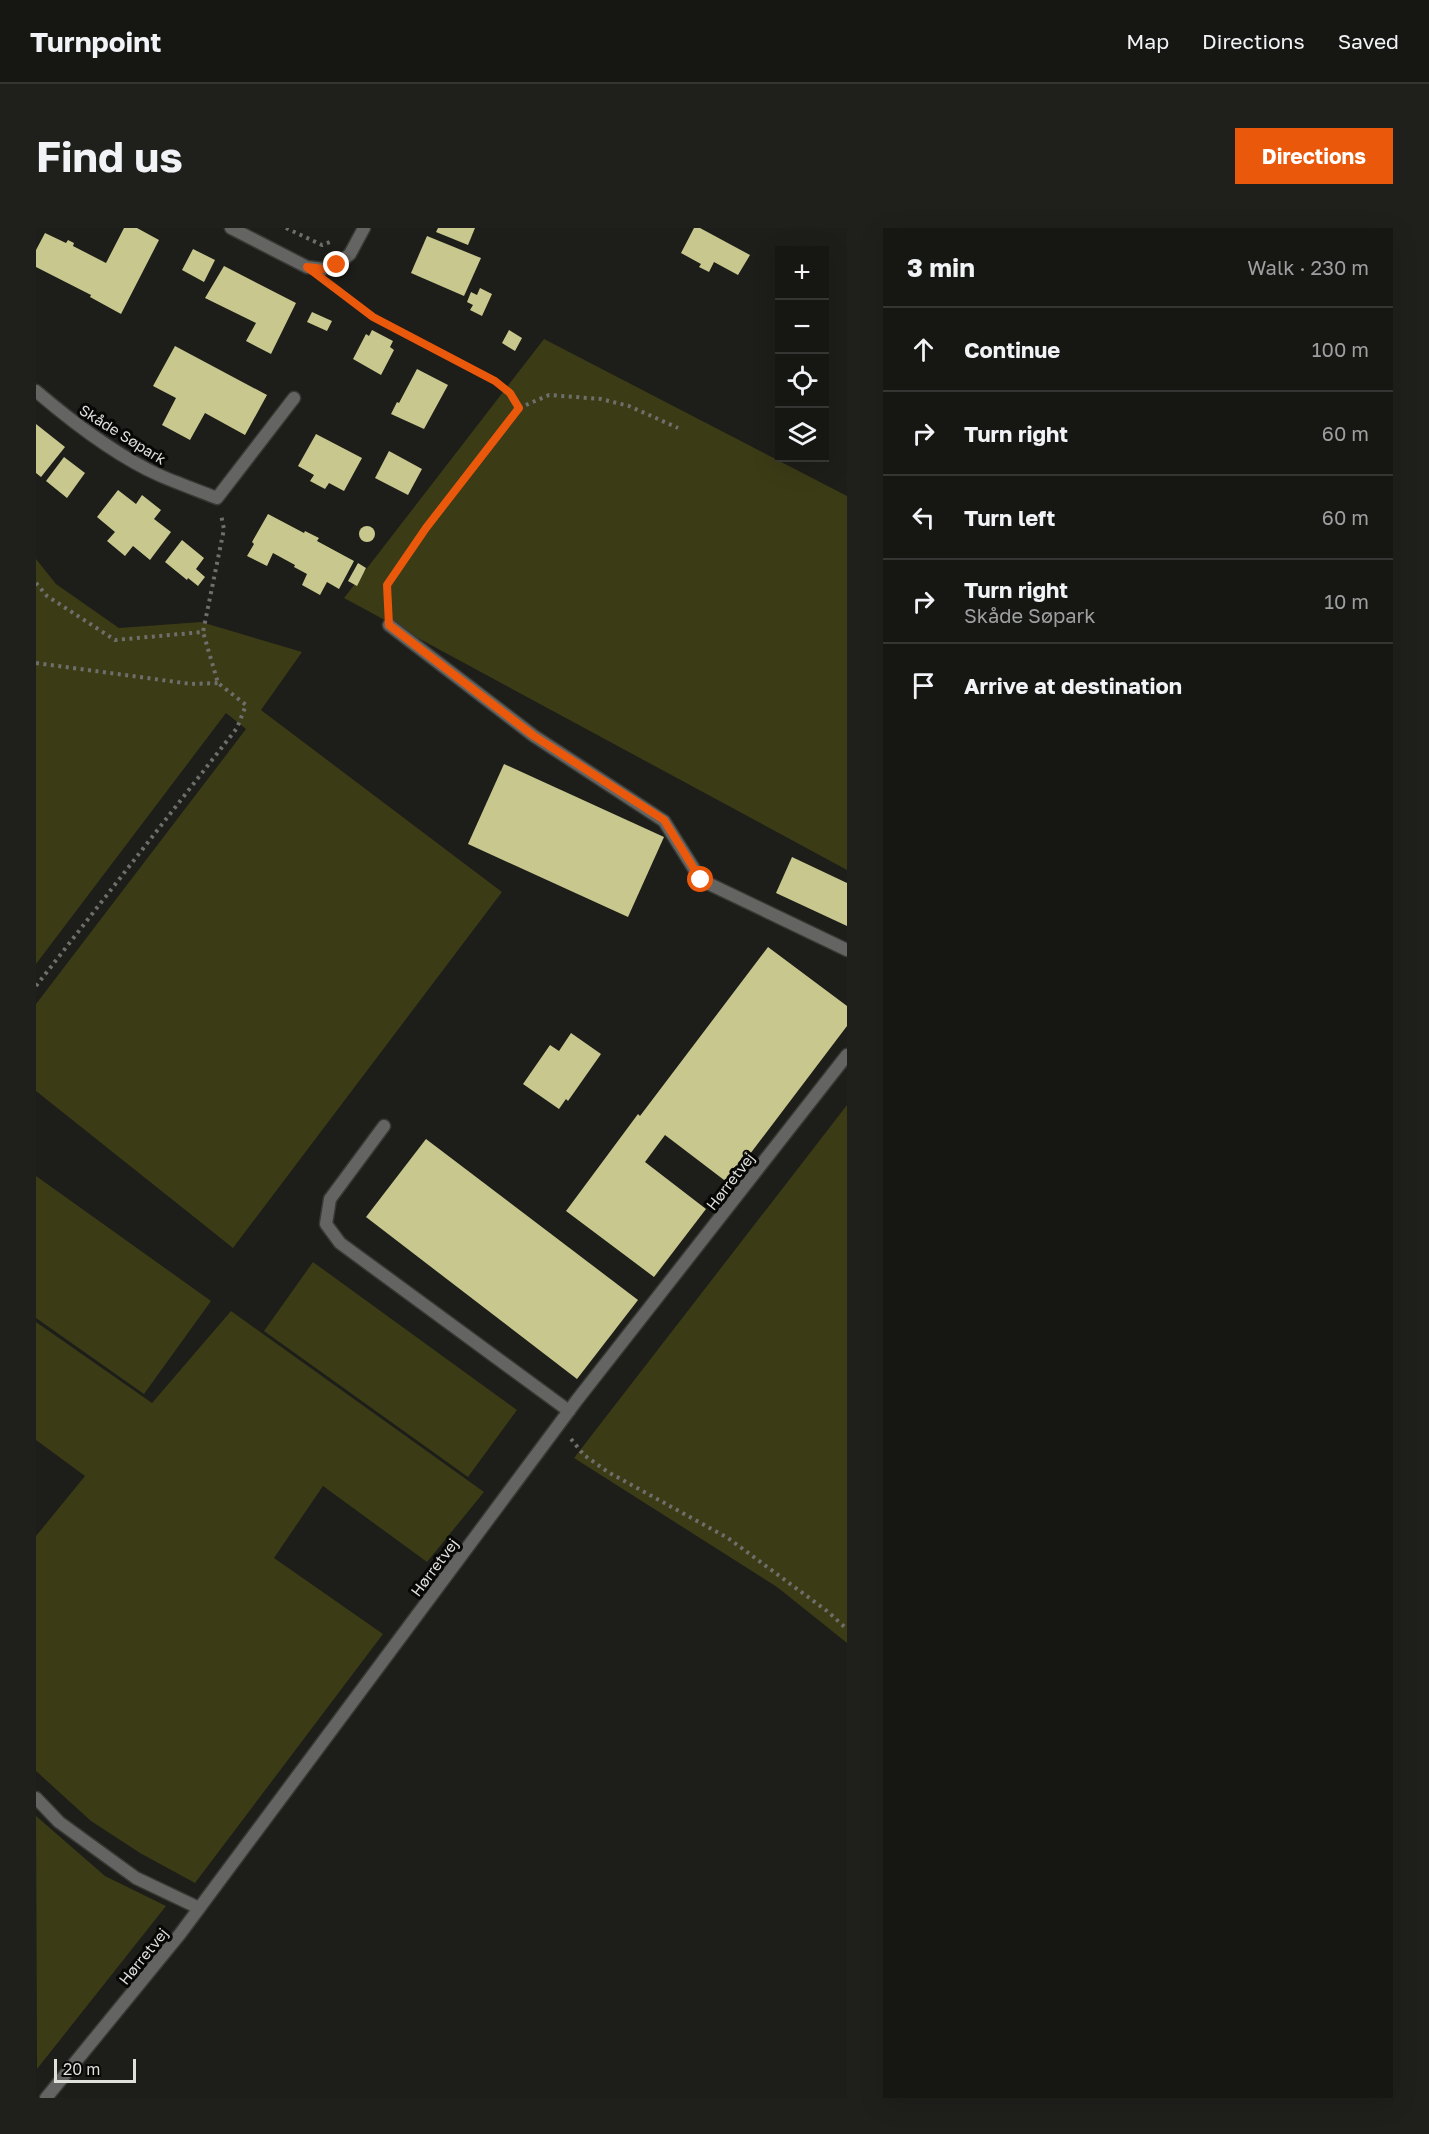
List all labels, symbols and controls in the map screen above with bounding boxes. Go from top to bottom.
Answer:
text: Turnpoint [30,25,161,58]
text: Map [1126,28,1169,54]
text: Directions [1202,28,1305,54]
text: Saved [1338,28,1399,54]
button: Directions [1235,128,1393,184]
text: Find us [36,131,183,181]
map controls [775,246,829,462]
button: + [775,246,829,300]
route end [323,251,349,277]
text: 3 min [907,252,975,283]
text: Walk · 230 m [1247,255,1369,279]
button: − [775,300,829,354]
icon: ahead [907,333,940,366]
text: Continue [964,336,1060,363]
text: 100 m [1312,337,1369,361]
button: locate [775,354,829,408]
street label: Skåde Søpark [76,400,170,468]
button: layers [775,408,829,462]
icon: right [907,417,940,450]
text: Turn right [964,420,1068,447]
text: 60 m [1322,421,1369,445]
icon: left [907,501,940,534]
text: Turn left [964,504,1055,531]
text: 60 m [1322,505,1369,529]
text: Turn right [964,576,1068,603]
icon: right [907,585,940,618]
text: 10 m [1324,589,1369,613]
text: Skåde Søpark [964,603,1096,627]
icon: arrive [907,669,940,702]
text: Arrive at destination [964,672,1182,699]
route start [687,866,713,892]
street label: Hørretvej [702,1149,758,1213]
street label: Hørretvej [406,1535,462,1599]
street label: Hørretvej [115,1924,171,1988]
scale bar [54,2056,136,2084]
text: 20 m [63,2059,100,2079]

